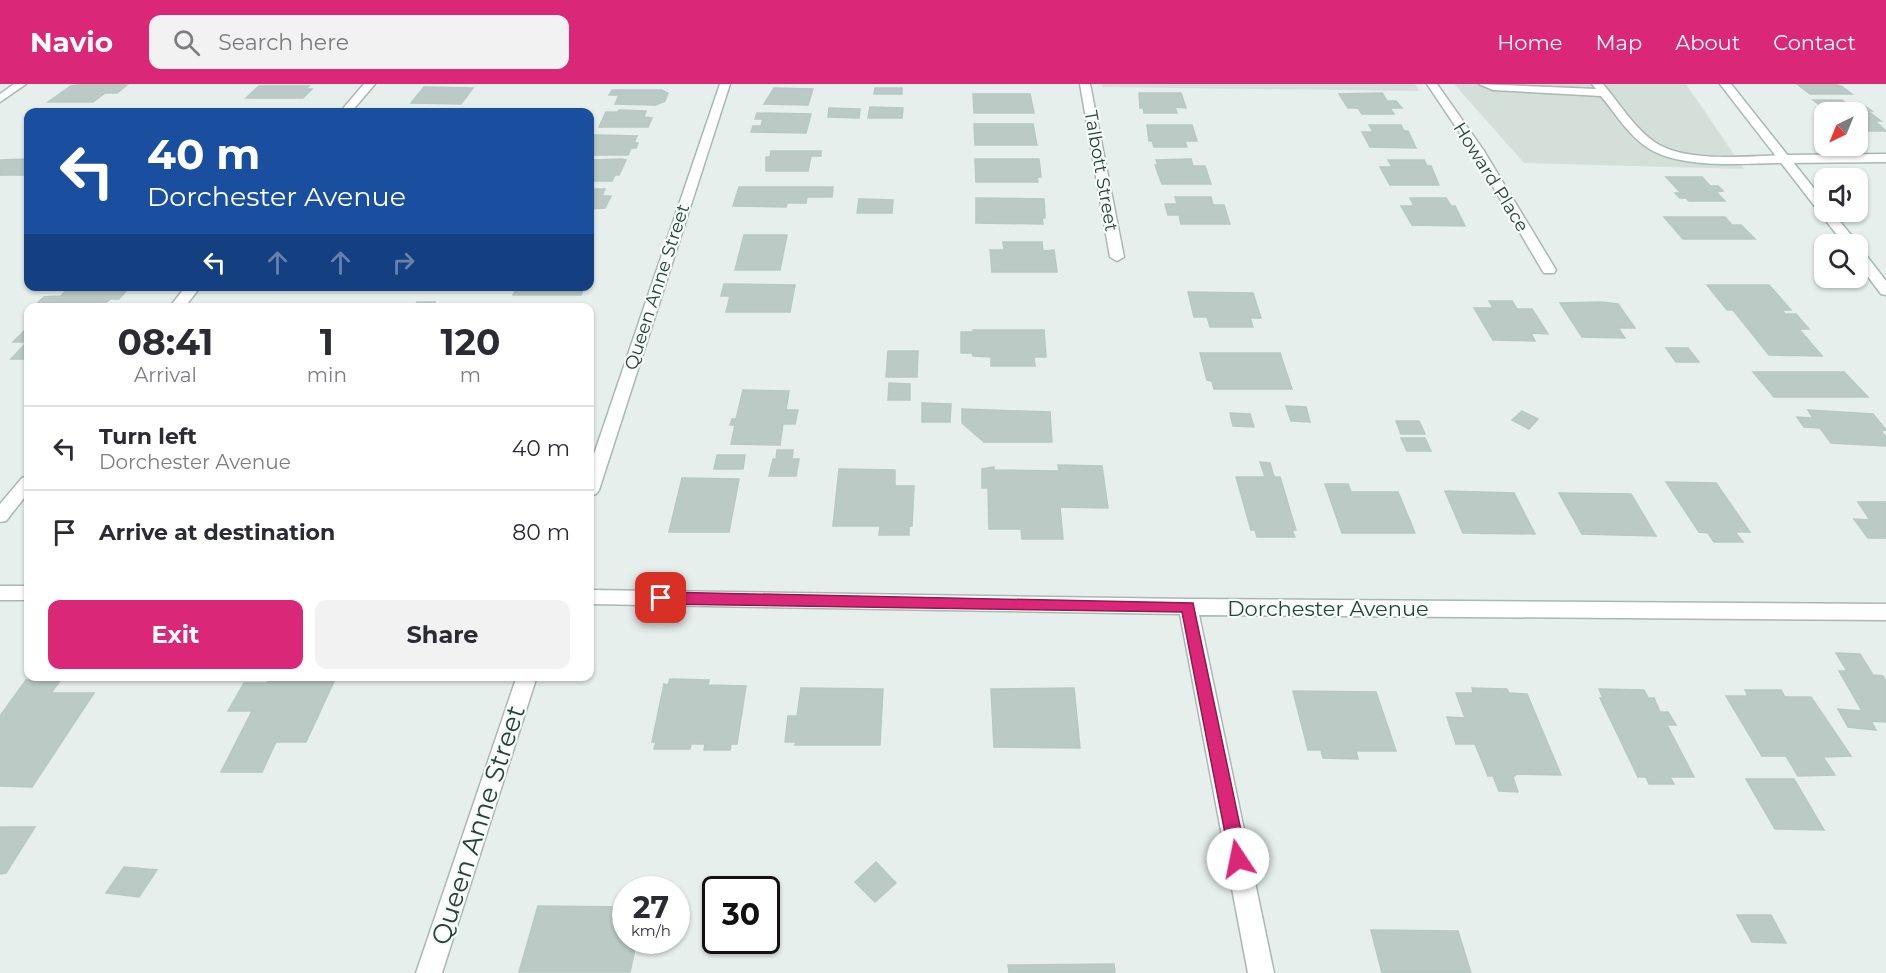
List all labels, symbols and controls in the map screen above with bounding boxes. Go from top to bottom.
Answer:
search box [149,15,569,69]
text: Navio [30,25,113,59]
icon: search [170,26,203,59]
text: Search here [218,29,349,56]
text: Home [1497,30,1562,55]
text: Map [1595,30,1642,55]
text: About [1675,30,1740,55]
text: Contact [1773,30,1856,55]
north arrow [1814,102,1868,156]
map controls [1814,102,1868,288]
street label: Talbott Street [1080,109,1122,233]
street label: Howard Place [1449,118,1533,236]
text: 40 m [147,128,260,180]
icon: left [48,132,126,210]
button: sound [1814,168,1868,222]
text: Dorchester Avenue [147,180,406,213]
street label: Queen Anne Street [620,201,694,373]
button: search [1814,234,1868,288]
icon: left [198,246,231,279]
icon: ahead [261,246,294,279]
icon: ahead [324,246,357,279]
icon: right [387,246,420,279]
text: 08:41 [118,320,213,364]
text: 1 [320,320,334,364]
text: 120 [441,320,500,364]
text: Arrival [134,363,197,387]
text: min [307,363,347,387]
text: m [460,363,481,387]
text: Turn left [99,423,197,450]
icon: left [48,432,81,465]
text: 40 m [512,435,570,462]
text: Dorchester Avenue [99,450,291,474]
icon: arrive [48,516,81,549]
text: Arrive at destination [99,519,335,546]
text: 80 m [512,519,570,546]
pin [635,572,686,623]
icon: arrive [644,581,677,614]
street label: Dorchester Avenue [1227,596,1429,621]
button: Exit [48,600,303,669]
button: Share [315,600,570,669]
street label: Queen Anne Street [424,701,532,949]
position arrow [1206,827,1270,891]
speed limit sign: 30 [702,876,780,954]
text: 27 [633,889,669,926]
text: km/h [631,921,671,940]

